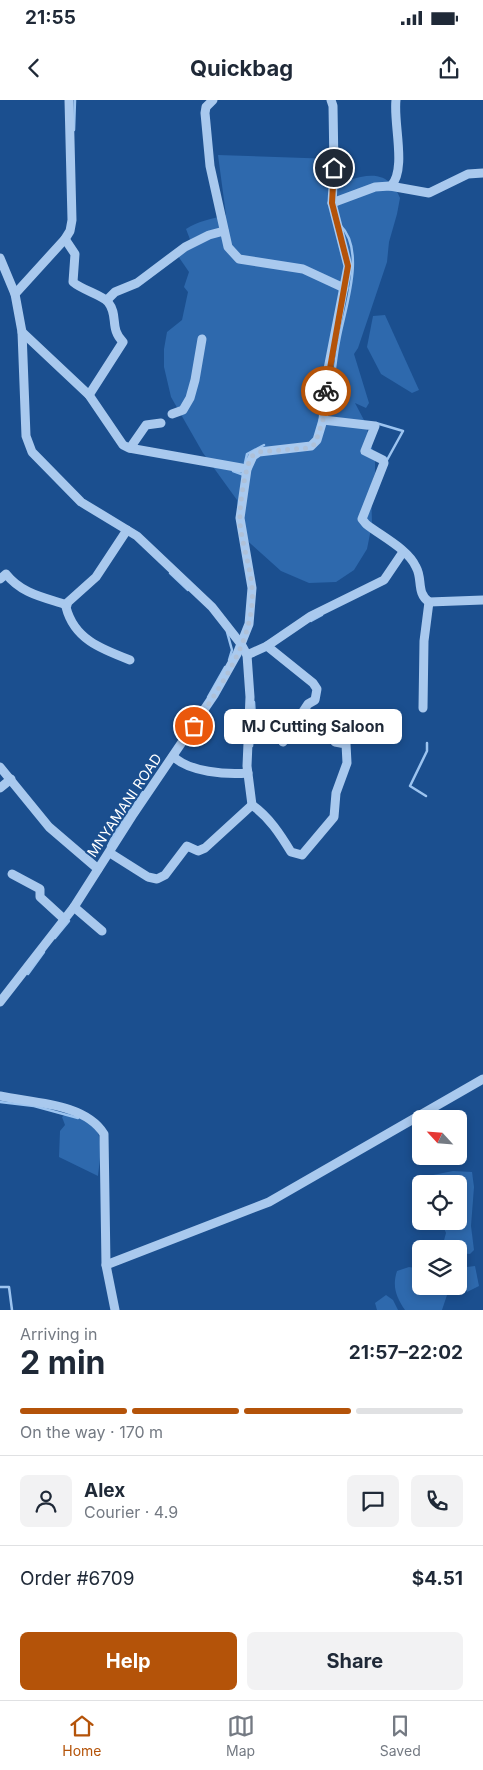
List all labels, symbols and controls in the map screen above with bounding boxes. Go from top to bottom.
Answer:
text: 21:55 [25,6,76,29]
icon: back [20,54,48,82]
icon: share [435,54,463,82]
text: Quickbag [190,55,293,81]
pin [313,147,355,189]
icon: home [320,154,348,182]
courier [301,366,351,416]
icon: bike [312,377,340,405]
pin [173,705,215,747]
callout: MJ Cutting Saloon [224,708,402,744]
icon: bag [180,712,208,740]
text: MJ Cutting Saloon [242,716,384,736]
street label: MNYAMANI ROAD [83,750,165,860]
north arrow [412,1110,468,1165]
map controls [412,1110,467,1295]
button: locate [412,1175,467,1230]
button: layers [412,1240,467,1295]
text: Arriving in [20,1324,97,1344]
text: 21:57–22:02 [349,1341,463,1364]
text: 2 min [20,1343,106,1382]
text: On the way · 170 m [20,1422,163,1442]
button: person [20,1475,72,1527]
button: chat [347,1475,399,1527]
button: phone [411,1475,463,1527]
text: Alex [84,1479,125,1502]
text: Courier · 4.9 [84,1502,178,1522]
text: Order #6709 [20,1567,135,1590]
text: $4.51 [412,1567,463,1590]
button: Help [20,1632,237,1690]
button: Share [247,1632,463,1690]
tab: Home [62,1712,102,1759]
tab: Map [226,1712,255,1759]
tab: Saved [380,1712,421,1759]

